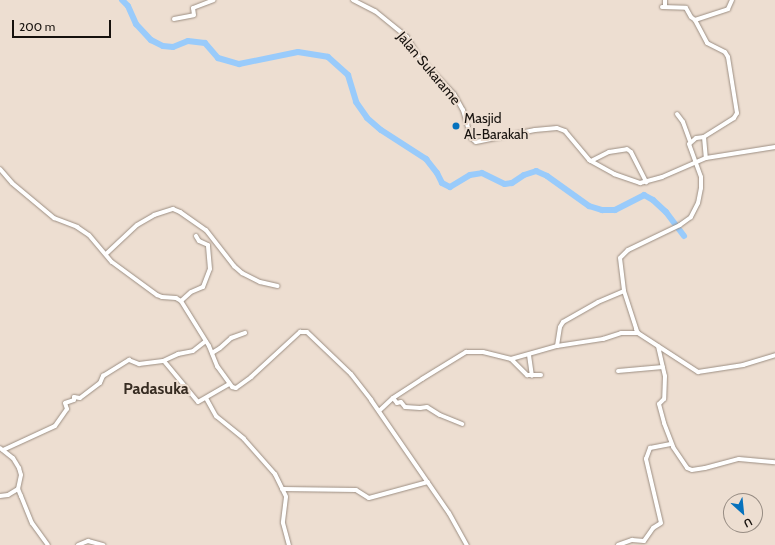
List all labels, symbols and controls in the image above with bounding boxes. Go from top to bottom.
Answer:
scale bar [14,12,113,38]
text: 200 m [19,19,55,34]
street label: Jalan Sukarame [394,28,464,108]
place label: Masjid Al-Barakah [464,110,528,142]
marker: Masjid Al-Barakah [451,121,461,131]
district label: Padasuka [123,379,189,399]
north arrow [723,493,763,533]
text: U [741,515,755,531]

